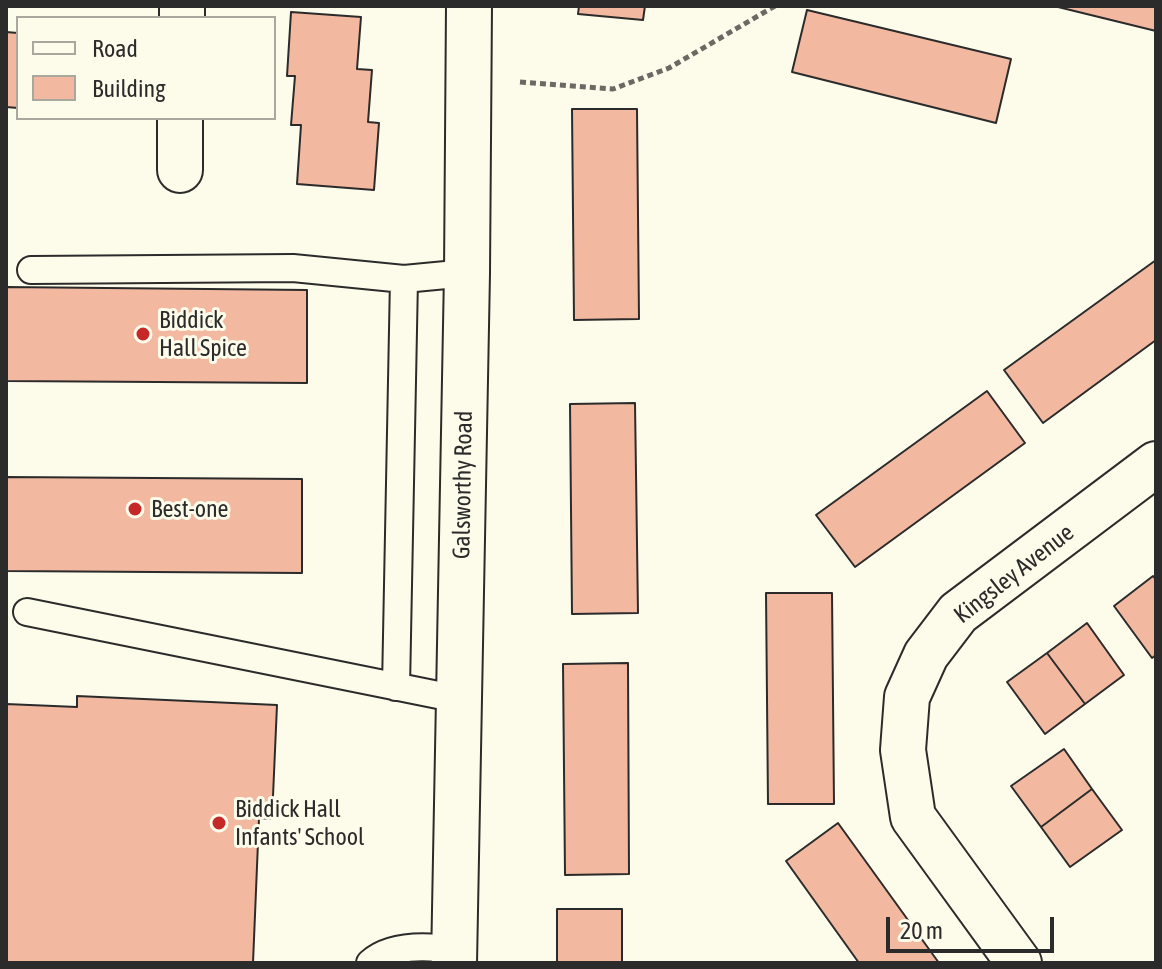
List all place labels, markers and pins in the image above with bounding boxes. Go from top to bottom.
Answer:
place label: Biddick Hall Spice [159,306,247,362]
marker: Biddick Hall Spice [134,325,152,343]
place label: Best-one [151,495,228,523]
marker: Best-one [126,500,144,518]
place label: Biddick Hall Infants' School [235,795,364,851]
marker: Biddick Hall Infants' School [210,814,228,832]

